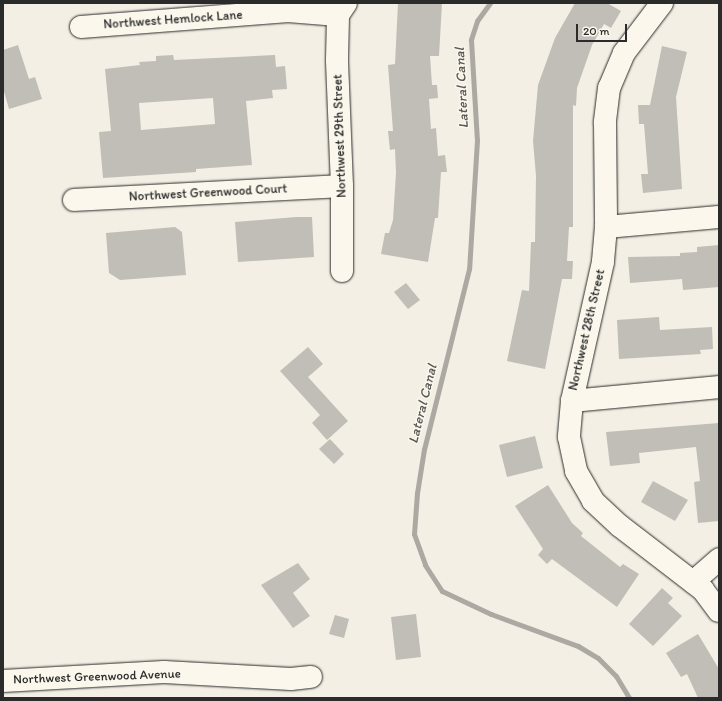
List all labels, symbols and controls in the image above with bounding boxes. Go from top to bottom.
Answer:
street label: Northwest Hemlock Lane [103,7,243,33]
scale bar [578,16,629,42]
text: 20 m [583,24,610,38]
water label: Lateral Canal [451,47,473,129]
street label: Northwest 29th Street [330,74,350,198]
street label: Northwest Greenwood Court [128,181,288,205]
street label: Northwest 28th Street [565,268,609,392]
water label: Lateral Canal [405,363,441,445]
street label: Northwest Greenwood Avenue [13,666,181,688]

